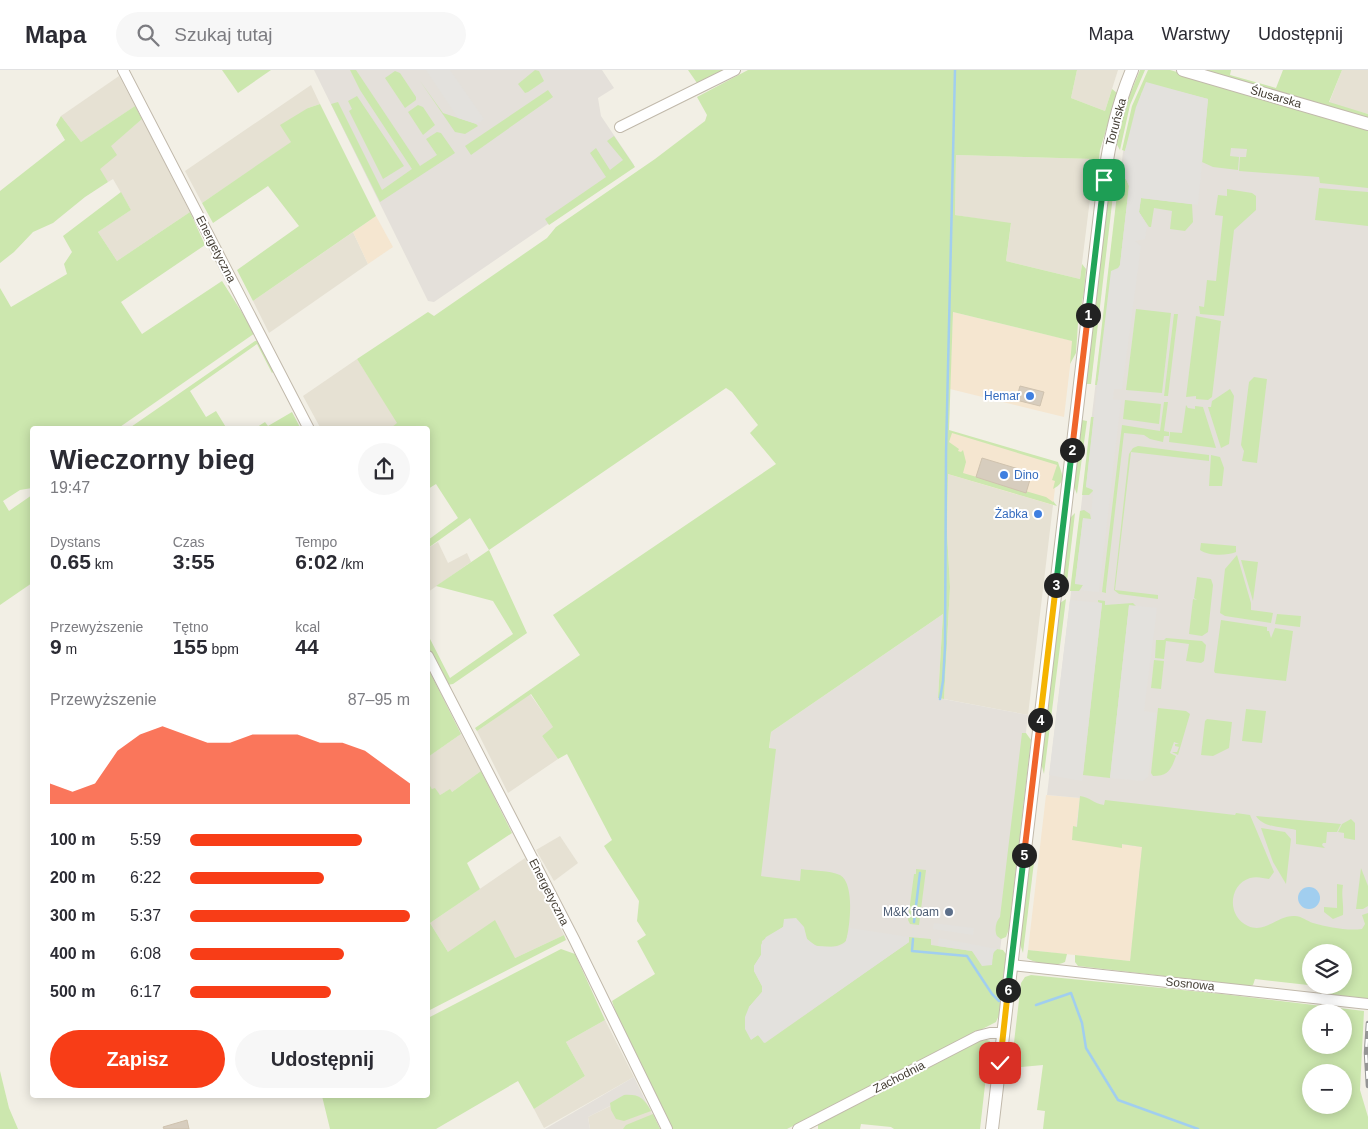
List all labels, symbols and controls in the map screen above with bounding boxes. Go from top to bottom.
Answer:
search box [116,12,466,57]
text: Mapa [25,21,86,48]
icon: search [134,21,162,49]
text: Szukaj tutaj [174,24,273,45]
text: Mapa [1089,24,1134,44]
text: Warstwy [1162,24,1230,44]
text: Udostępnij [1258,24,1343,44]
street label: Ślusarska [1249,82,1304,111]
street label: Toruńska [1103,96,1129,147]
pin [1083,159,1125,201]
icon: arrive [1090,166,1118,194]
street label: Energetyczna [193,213,239,285]
pin: 1 [1076,302,1100,328]
text: 1 [1085,307,1092,323]
place label: Hemar [984,389,1020,403]
marker: Hemar [1024,390,1036,402]
pin: 2 [1060,438,1084,462]
text: 2 [1069,442,1076,458]
button: share [358,443,410,495]
text: Wieczorny bieg [50,444,255,475]
place label: Dino [1014,468,1039,482]
marker: Dino [998,469,1010,481]
text: 19:47 [50,479,90,496]
place label: Żabka [995,507,1028,521]
marker: Żabka [1032,508,1044,520]
text: Dystans [50,534,101,550]
text: Czas [173,534,205,550]
text: Tempo [295,534,337,550]
text: 0.65 [50,550,91,573]
text: 3:55 [173,550,215,573]
text: 6:02 [295,550,337,573]
text: km [91,556,113,572]
text: /km [337,556,364,572]
pin: 3 [1044,572,1068,598]
text: 3 [1053,577,1060,593]
text: Przewyższenie [50,619,143,635]
text: Tętno [173,619,208,635]
text: kcal [295,619,320,635]
text: 9 [50,635,62,658]
text: 155 [173,635,208,658]
text: 44 [295,635,319,658]
text: m [62,641,77,657]
text: bpm [208,641,239,657]
text: Przewyższenie [50,691,157,708]
text: 87–95 m [348,691,410,708]
pin: 4 [1028,708,1052,732]
text: 4 [1037,712,1044,728]
text: 100 m [50,831,95,848]
text: 5:59 [130,831,161,848]
pin: 5 [1012,842,1036,868]
text: 5 [1021,847,1028,863]
street label: Energetyczna [526,856,572,928]
text: 200 m [50,869,95,886]
text: 6:22 [130,869,161,886]
place label: M&K foam [883,905,939,919]
marker: M&K foam [943,906,955,918]
text: 300 m [50,907,95,924]
text: 5:37 [130,907,161,924]
map controls [1302,944,1352,1114]
button: layers [1302,944,1352,994]
text: 400 m [50,945,95,962]
text: 6:08 [130,945,161,962]
street label: Sosnowa [1165,974,1216,994]
pin: 6 [996,978,1020,1002]
text: 6 [1005,982,1012,998]
text: 500 m [50,983,95,1000]
text: 6:17 [130,983,161,1000]
button: + [1302,1004,1352,1054]
button: Zapisz [50,1030,225,1088]
button: Udostępnij [235,1030,410,1088]
pin [979,1042,1021,1084]
icon: check [986,1049,1014,1077]
street label: Zachodnia [871,1058,927,1096]
button: − [1302,1064,1352,1114]

